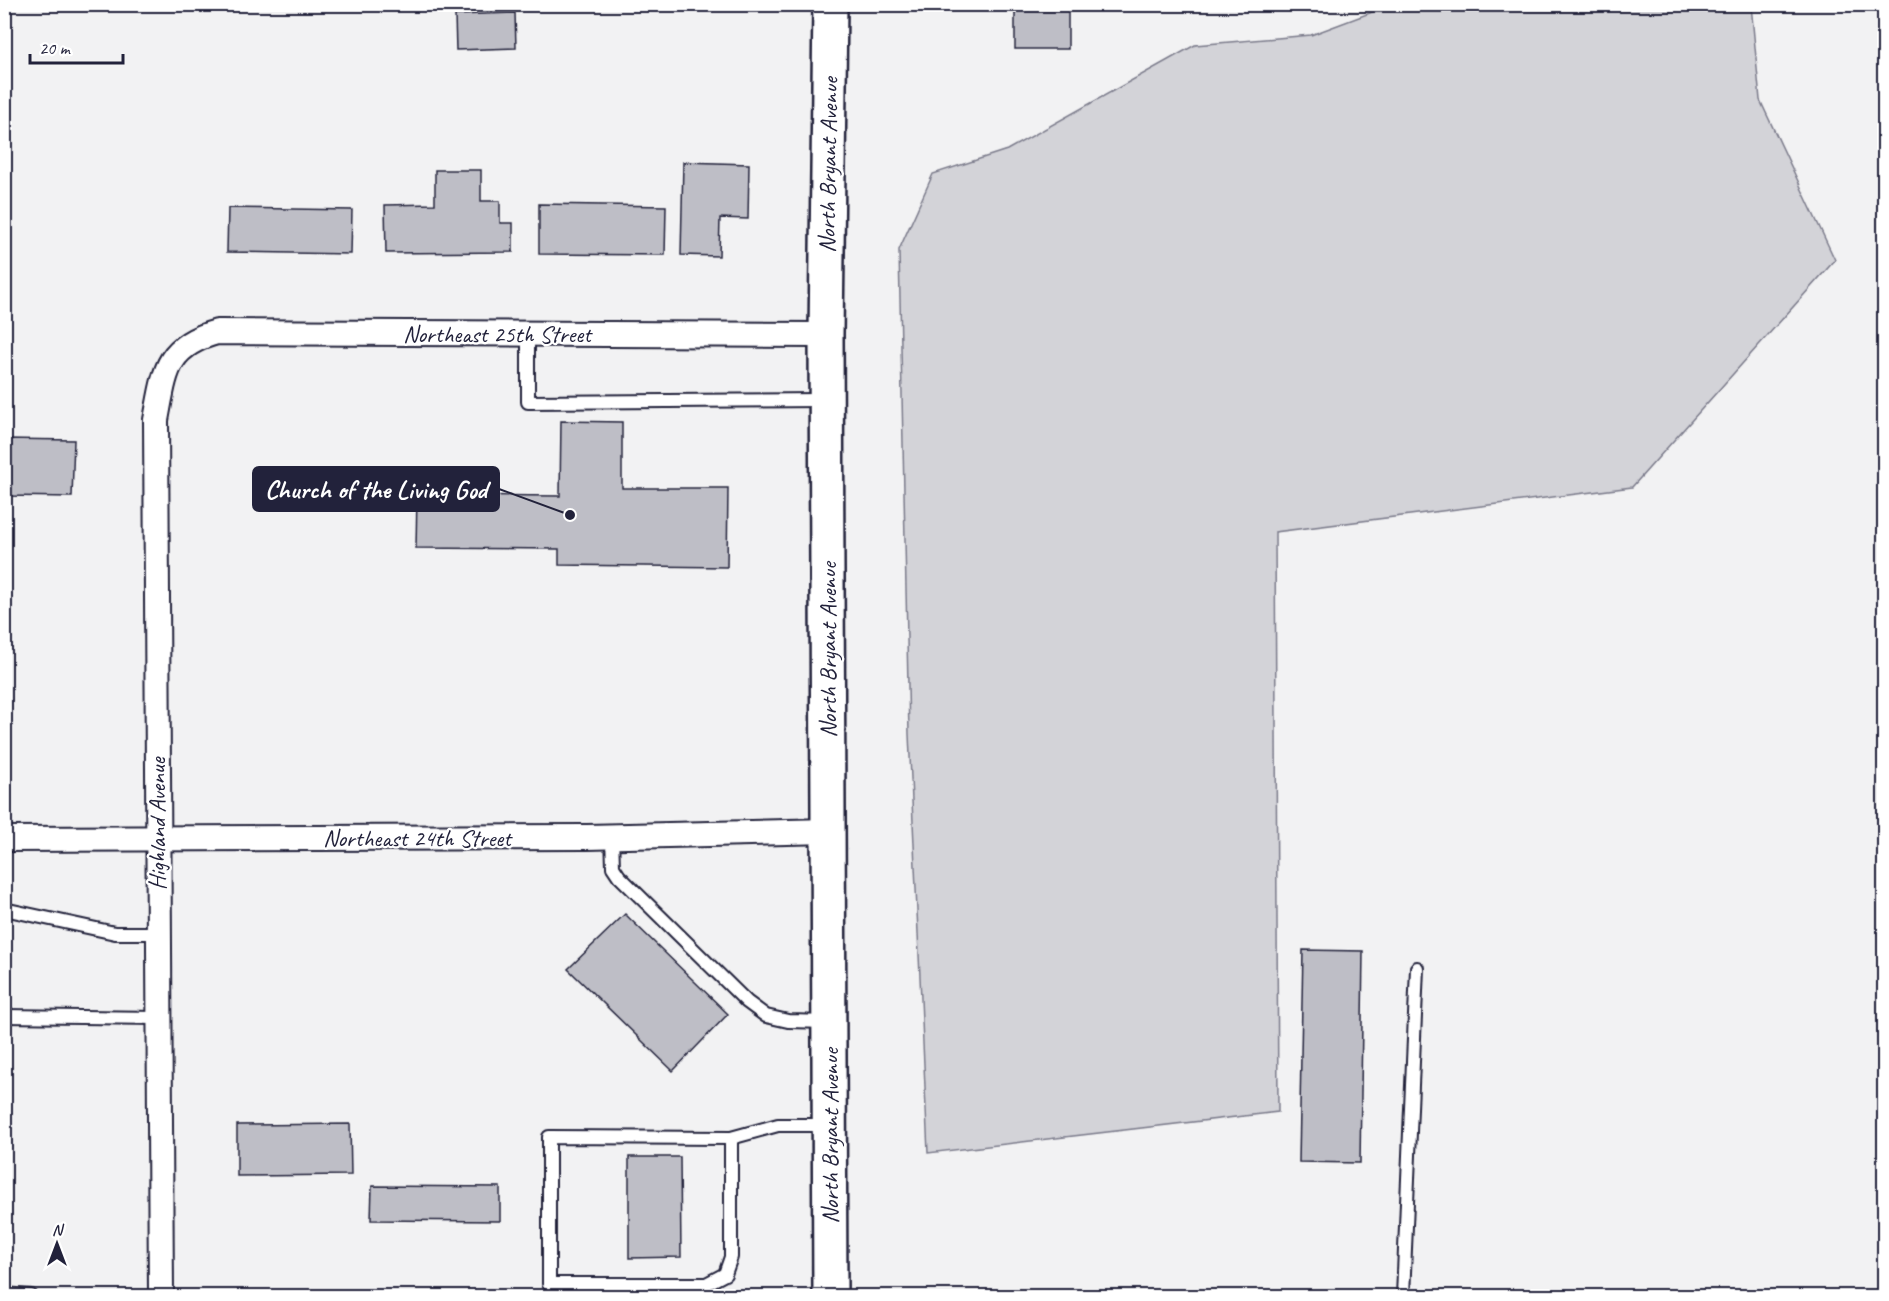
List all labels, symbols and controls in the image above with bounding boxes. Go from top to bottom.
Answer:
scale bar [30,27,123,65]
text: 20 m [39,37,72,59]
street label: North Bryant Avenue [811,75,845,253]
street label: Northeast 25th Street [403,319,593,349]
callout: Church of the Living God [253,467,499,511]
text: Church of the Living God [265,473,492,506]
street label: North Bryant Avenue [813,560,843,738]
street label: Highland Avenue [142,756,172,890]
street label: Northeast 24th Street [323,823,513,853]
street label: North Bryant Avenue [815,1046,845,1224]
north arrow [27,1214,87,1274]
text: N [52,1220,65,1240]

